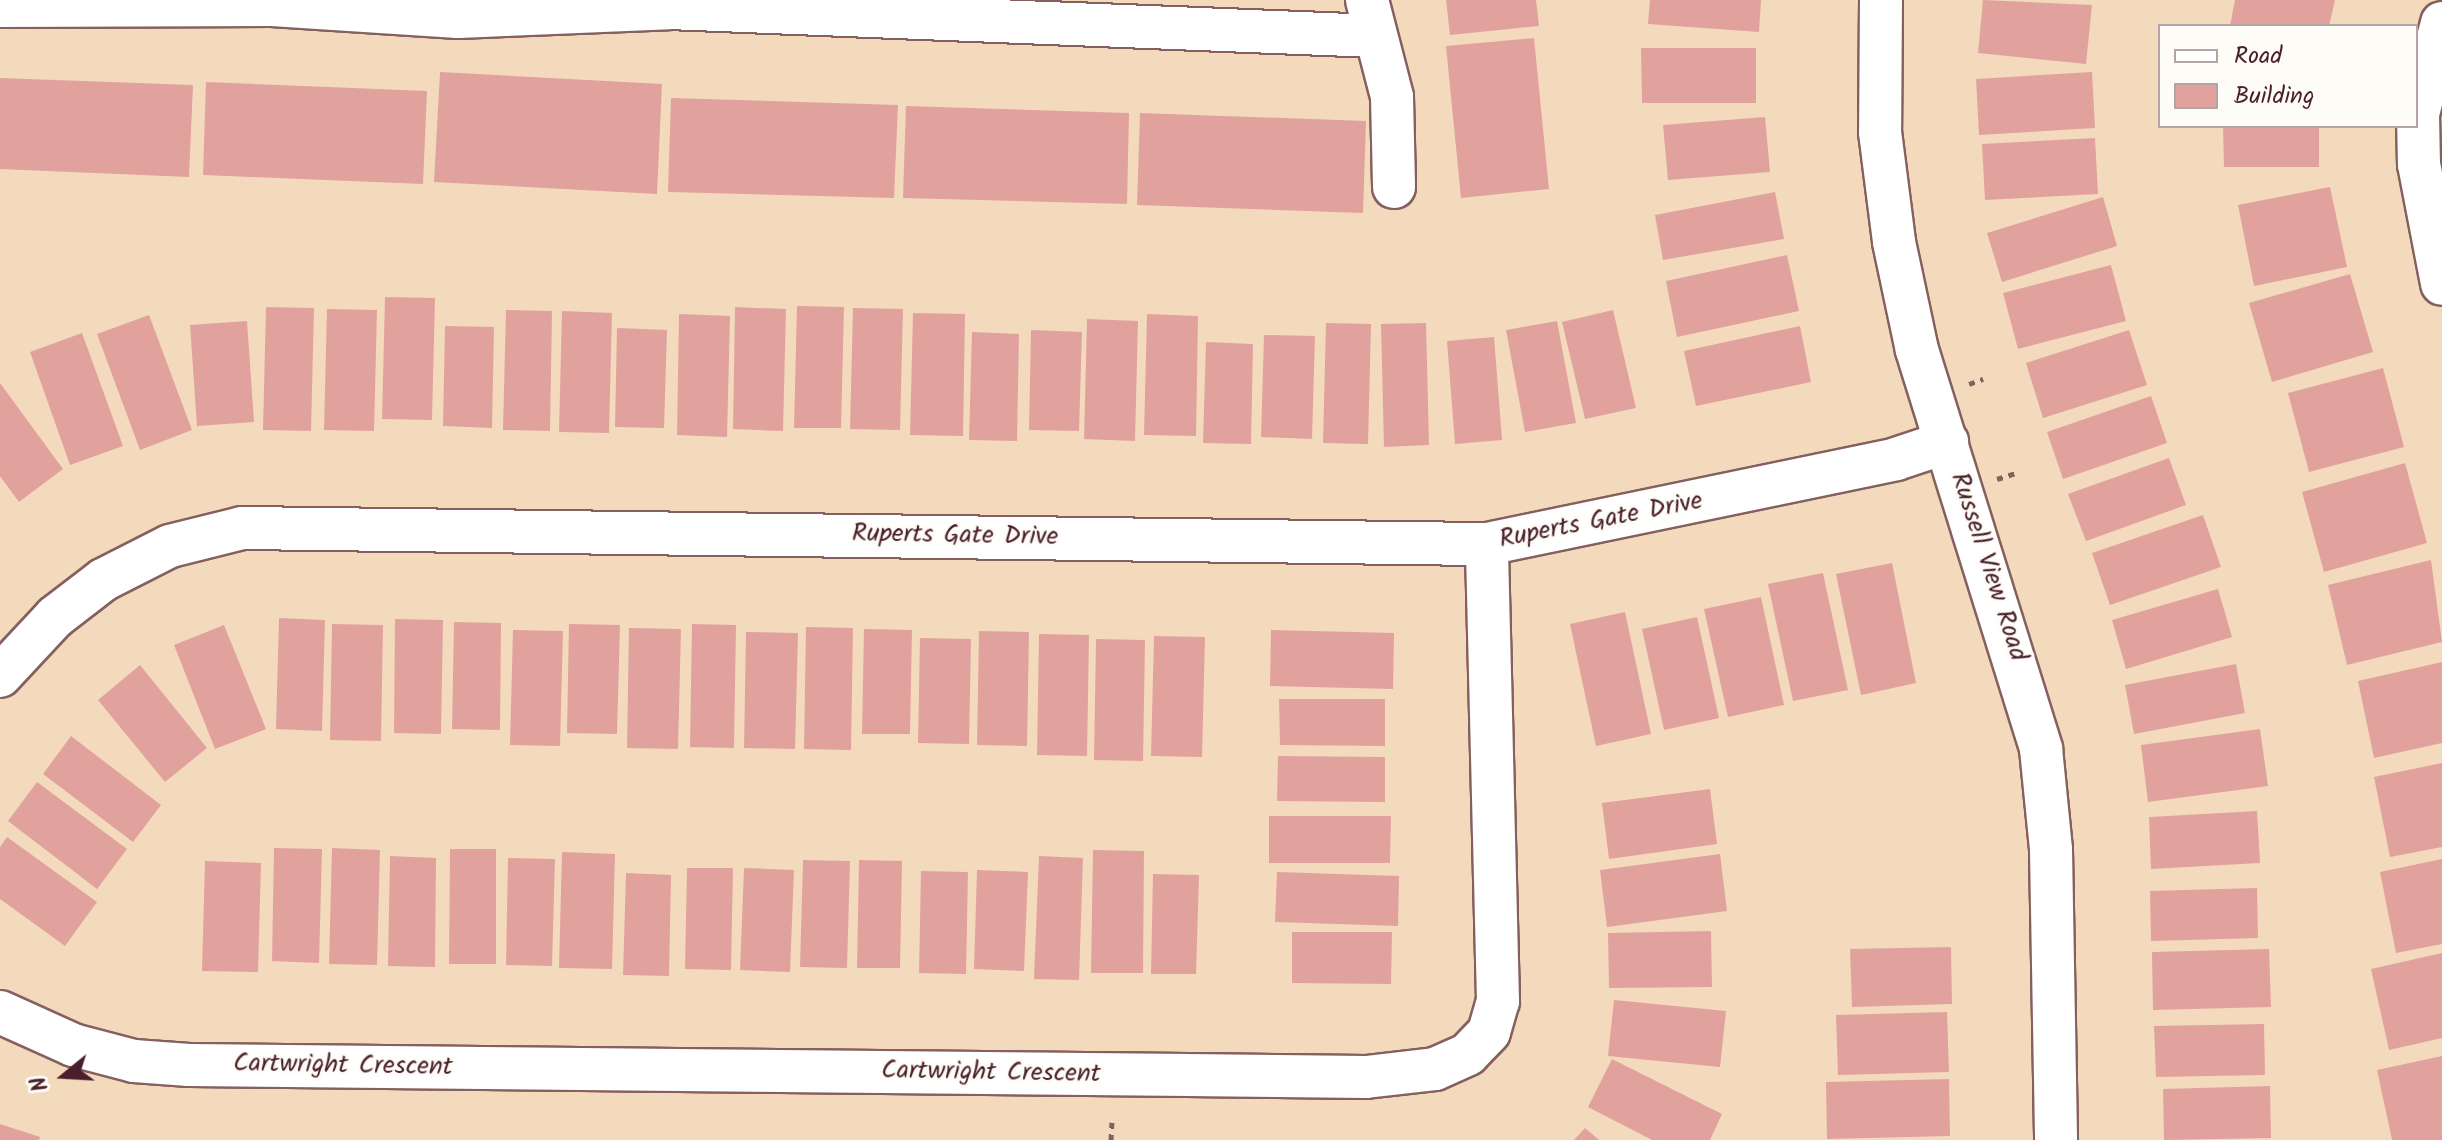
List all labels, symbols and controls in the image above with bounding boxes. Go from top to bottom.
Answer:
legend [2158,24,2418,128]
text: Road [2234,37,2282,76]
text: Building [2234,77,2314,116]
street label: Russell View Road [1943,469,2033,665]
street label: Ruperts Gate Drive [1497,486,1705,556]
street label: Ruperts Gate Drive [851,519,1059,553]
north arrow [24,1036,104,1116]
street label: Cartwright Crescent [233,1048,453,1084]
street label: Cartwright Crescent [881,1055,1101,1091]
text: N [22,1072,59,1096]

